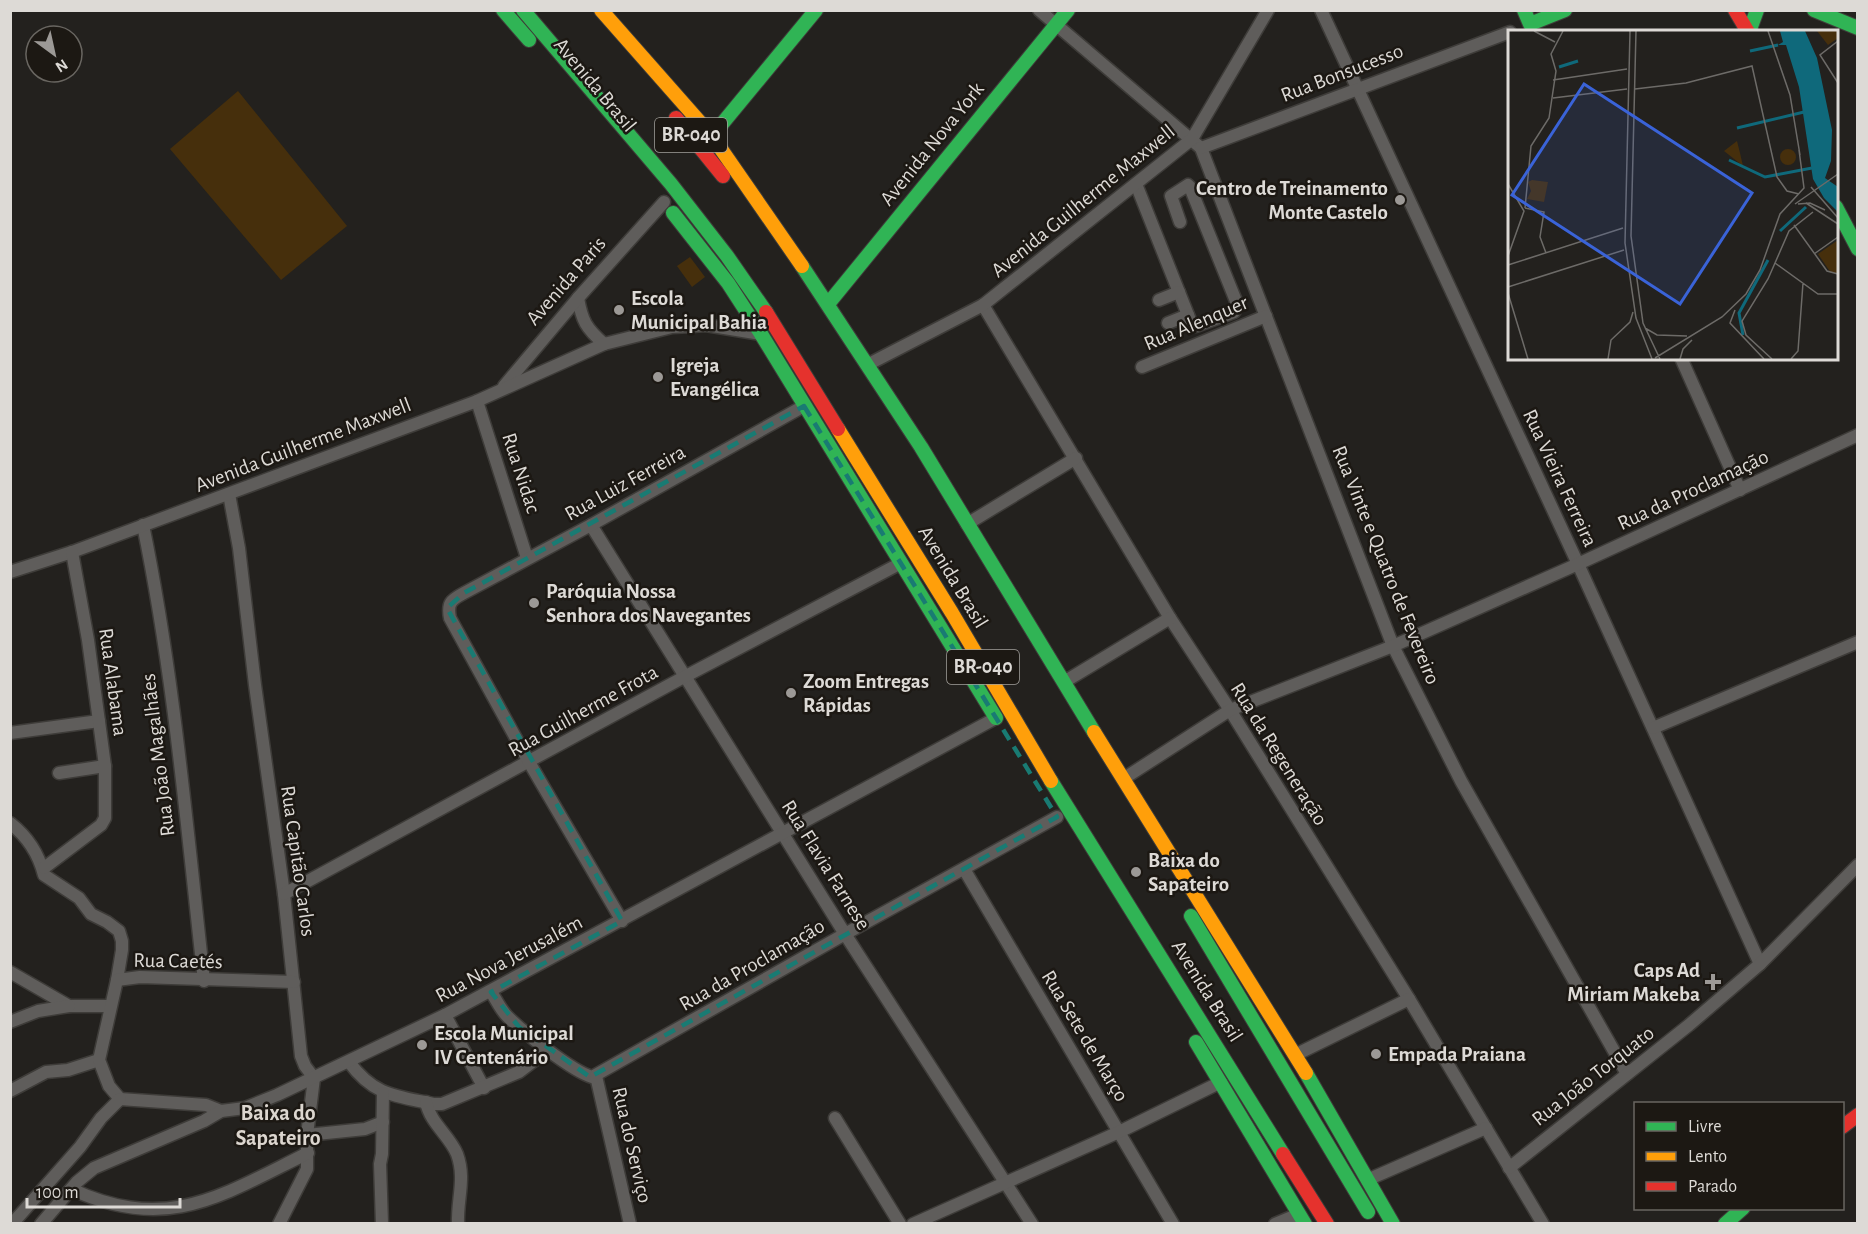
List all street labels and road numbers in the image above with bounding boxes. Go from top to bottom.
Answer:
street label: Avenida Brasil [550,34,640,136]
street label: Rua Bonsucesso [1278,40,1406,106]
street label: Avenida Nova York [876,78,988,210]
road number: BR-040 [655,118,727,152]
street label: Avenida Guilherme Maxwell [987,121,1179,281]
street label: Avenida Paris [522,233,610,329]
street label: Rua Alenquer [1141,292,1251,354]
street label: Avenida Guilherme Maxwell [192,394,414,496]
street label: Rua Vieira Ferreira [1519,406,1601,550]
street label: Rua Nidac [498,430,544,516]
street label: Rua Luiz Ferreira [561,441,689,525]
street label: Rua Vinte e Quatro de Fevereiro [1328,443,1444,687]
street label: Rua da Proclamação [1614,446,1772,534]
street label: Avenida Brasil [914,522,992,632]
street label: Rua Alabama [95,627,131,738]
road number: BR-040 [947,650,1019,684]
street label: Rua Guilherme Frota [505,661,662,761]
street label: Rua João Magalhães [138,672,178,838]
street label: Rua da Regeneração [1227,679,1331,829]
street label: Rua Capitão Carlos [277,784,319,938]
street label: Rua Flavia Farnese [778,796,874,934]
street label: Rua Nova Jerusalém [432,911,586,1007]
street label: Rua da Proclamação [676,915,828,1015]
street label: Avenida Brasil [1168,937,1246,1045]
street label: Rua Caetés [133,950,223,972]
street label: Rua Sete de Março [1038,967,1132,1105]
street label: Rua João Torquato [1528,1022,1658,1130]
street label: Rua do Serviço [608,1085,656,1205]

